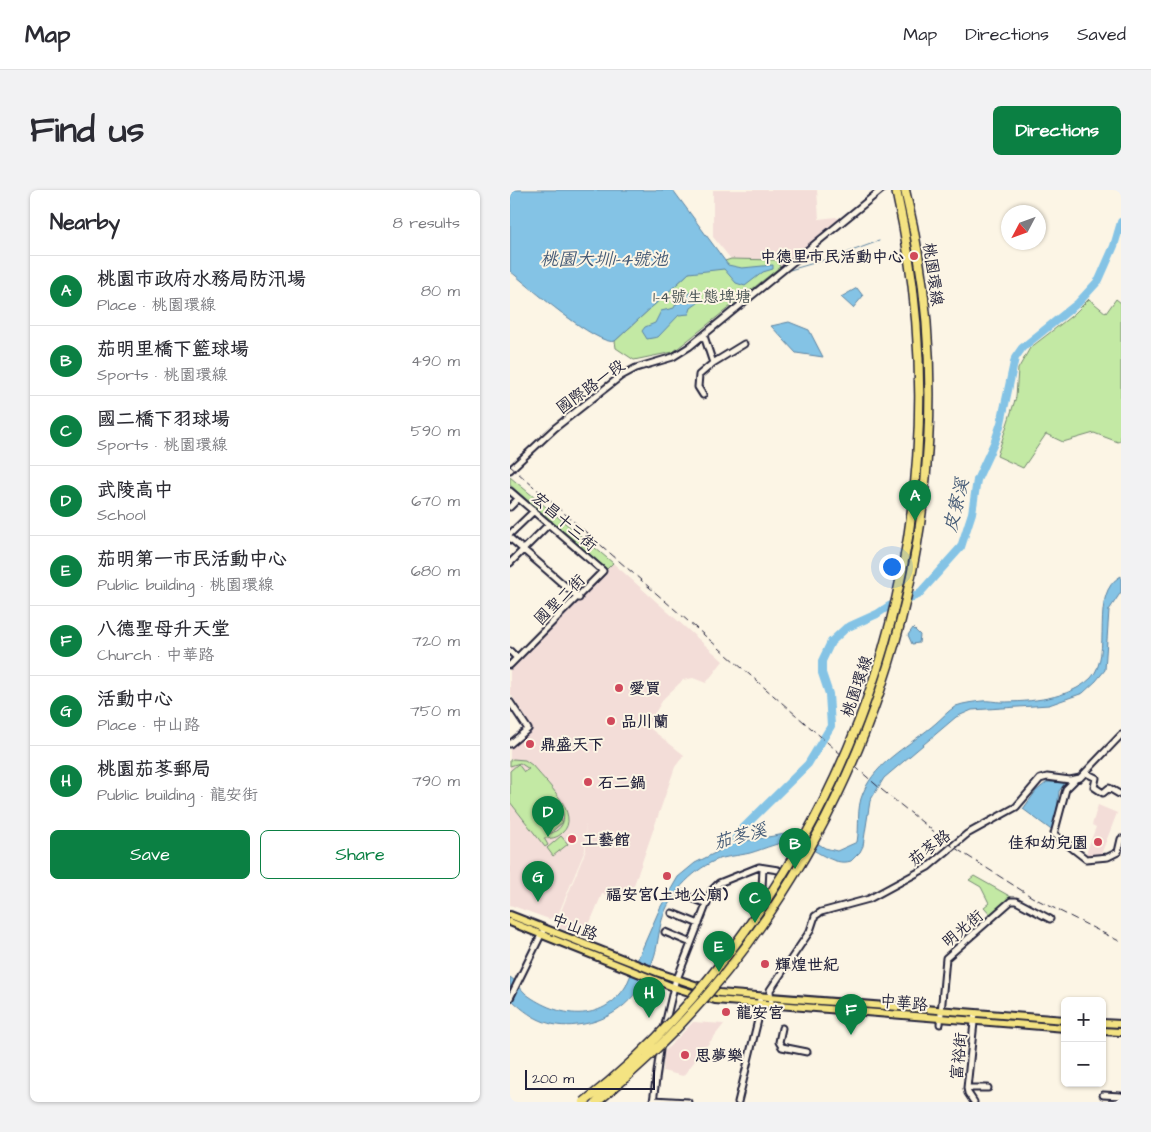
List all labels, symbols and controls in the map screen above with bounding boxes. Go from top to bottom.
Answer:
text: Map [25,18,70,52]
text: Map [903,22,937,47]
text: Directions [965,22,1049,47]
text: Saved [1077,22,1126,47]
text: Find us [30,106,144,155]
button: Directions [993,106,1121,155]
north arrow [1001,205,1046,250]
text: Nearby [50,208,120,237]
text: 8 results [393,212,460,234]
street label: 桃園環線 [918,241,948,307]
place label: 中德里市民活動中心 [760,246,904,268]
water label: 桃園大圳1-4號池 [540,247,669,272]
marker: 中德里市民活動中心 [908,250,920,262]
text: 桃園市政府水務局防汛場 [97,266,306,293]
text: A [61,280,71,302]
text: 80 m [421,280,460,302]
park label: 1-4號生態埤塘 [653,286,751,308]
text: Place · 桃園環線 [97,294,216,316]
text: 茄明里橋下籃球場 [97,336,249,363]
text: B [60,350,72,372]
text: 490 m [411,350,460,372]
street label: 國際路一段 [552,354,629,419]
text: Sports · 桃園環線 [97,364,228,386]
text: 國二橋下羽球場 [97,406,230,433]
text: C [60,420,72,442]
text: 590 m [411,420,460,442]
text: Sports · 桃園環線 [97,434,228,456]
water label: 皮寮溪 [938,475,975,534]
text: 武陵高中 [97,477,173,504]
pin: A [899,480,931,521]
street label: 宏昌十三街 [527,487,602,556]
text: D [61,490,71,512]
text: 670 m [411,490,460,512]
text: School [97,504,146,526]
text: 茄明第一市民活動中心 [97,546,287,573]
your location [879,554,905,580]
text: E [61,560,71,582]
text: 680 m [411,560,460,582]
street label: 國聖二街 [529,569,590,630]
text: Public building · 桃園環線 [97,574,274,596]
text: 八德聖母升天堂 [97,616,230,643]
text: F [60,630,72,652]
text: 720 m [412,630,460,652]
text: Church · 中華路 [97,644,214,666]
street label: 桃園環線 [836,652,878,720]
place label: 愛買 [629,678,661,700]
marker: 愛買 [613,682,625,694]
text: 活動中心 [97,686,173,713]
text: G [60,700,72,722]
text: 750 m [410,700,460,722]
place label: 品川蘭 [621,711,669,733]
text: Place · 中山路 [97,714,200,736]
marker: 品川蘭 [605,715,617,727]
place label: 鼎盛天下 [540,734,604,756]
marker: 鼎盛天下 [524,738,536,750]
text: 桃園茄苳郵局 [97,756,211,783]
text: H [61,770,71,792]
text: 790 m [412,770,460,792]
place label: 石二鍋 [598,772,646,794]
marker: 石二鍋 [582,776,594,788]
text: Public building · 龍安街 [97,784,258,806]
pin: D [532,796,564,837]
water label: 茄苳溪 [711,817,770,856]
street label: 茄苳路 [904,825,955,871]
pin: B [779,828,811,869]
place label: 工藝館 [582,829,630,851]
button: Save [50,830,250,879]
button: Share [260,830,460,879]
place label: 佳和幼兒園 [1008,832,1088,854]
marker: 工藝館 [566,833,578,845]
marker: 佳和幼兒園 [1092,836,1104,848]
pin: G [522,861,554,902]
marker: 福安宮(土地公廟) [661,870,673,882]
pin: C [739,882,771,923]
place label: 福安宮(土地公廟) [606,884,729,906]
street label: 明光街 [937,905,988,953]
street label: 中山路 [548,908,601,946]
pin: E [703,931,735,972]
place label: 輝煌世紀 [775,954,839,976]
marker: 輝煌世紀 [759,958,771,970]
pin: H [633,977,665,1018]
street label: 中華路 [879,990,929,1016]
pin: F [835,994,867,1035]
map controls [1061,997,1106,1087]
button: + [1061,997,1106,1042]
place label: 龍安宮 [736,1002,784,1024]
marker: 龍安宮 [720,1006,732,1018]
street label: 富裕街 [946,1031,972,1081]
button: − [1061,1042,1106,1087]
place label: 思夢樂 [695,1045,743,1067]
marker: 思夢樂 [679,1049,691,1061]
scale bar [525,1067,655,1090]
text: 200 m [532,1069,574,1089]

